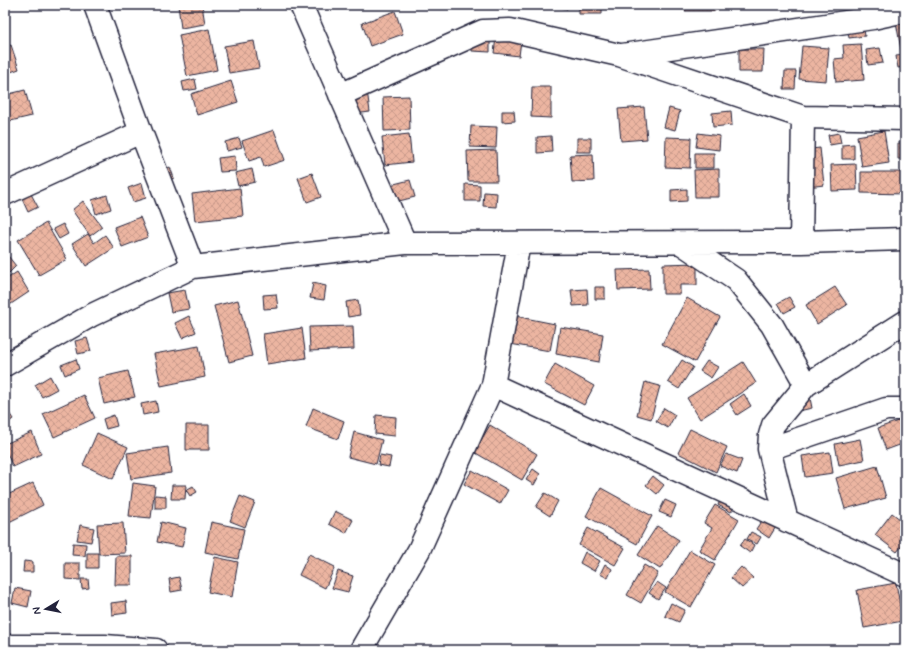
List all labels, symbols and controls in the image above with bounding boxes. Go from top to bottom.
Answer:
north arrow [26,589,66,629]
text: N [30,606,45,615]

